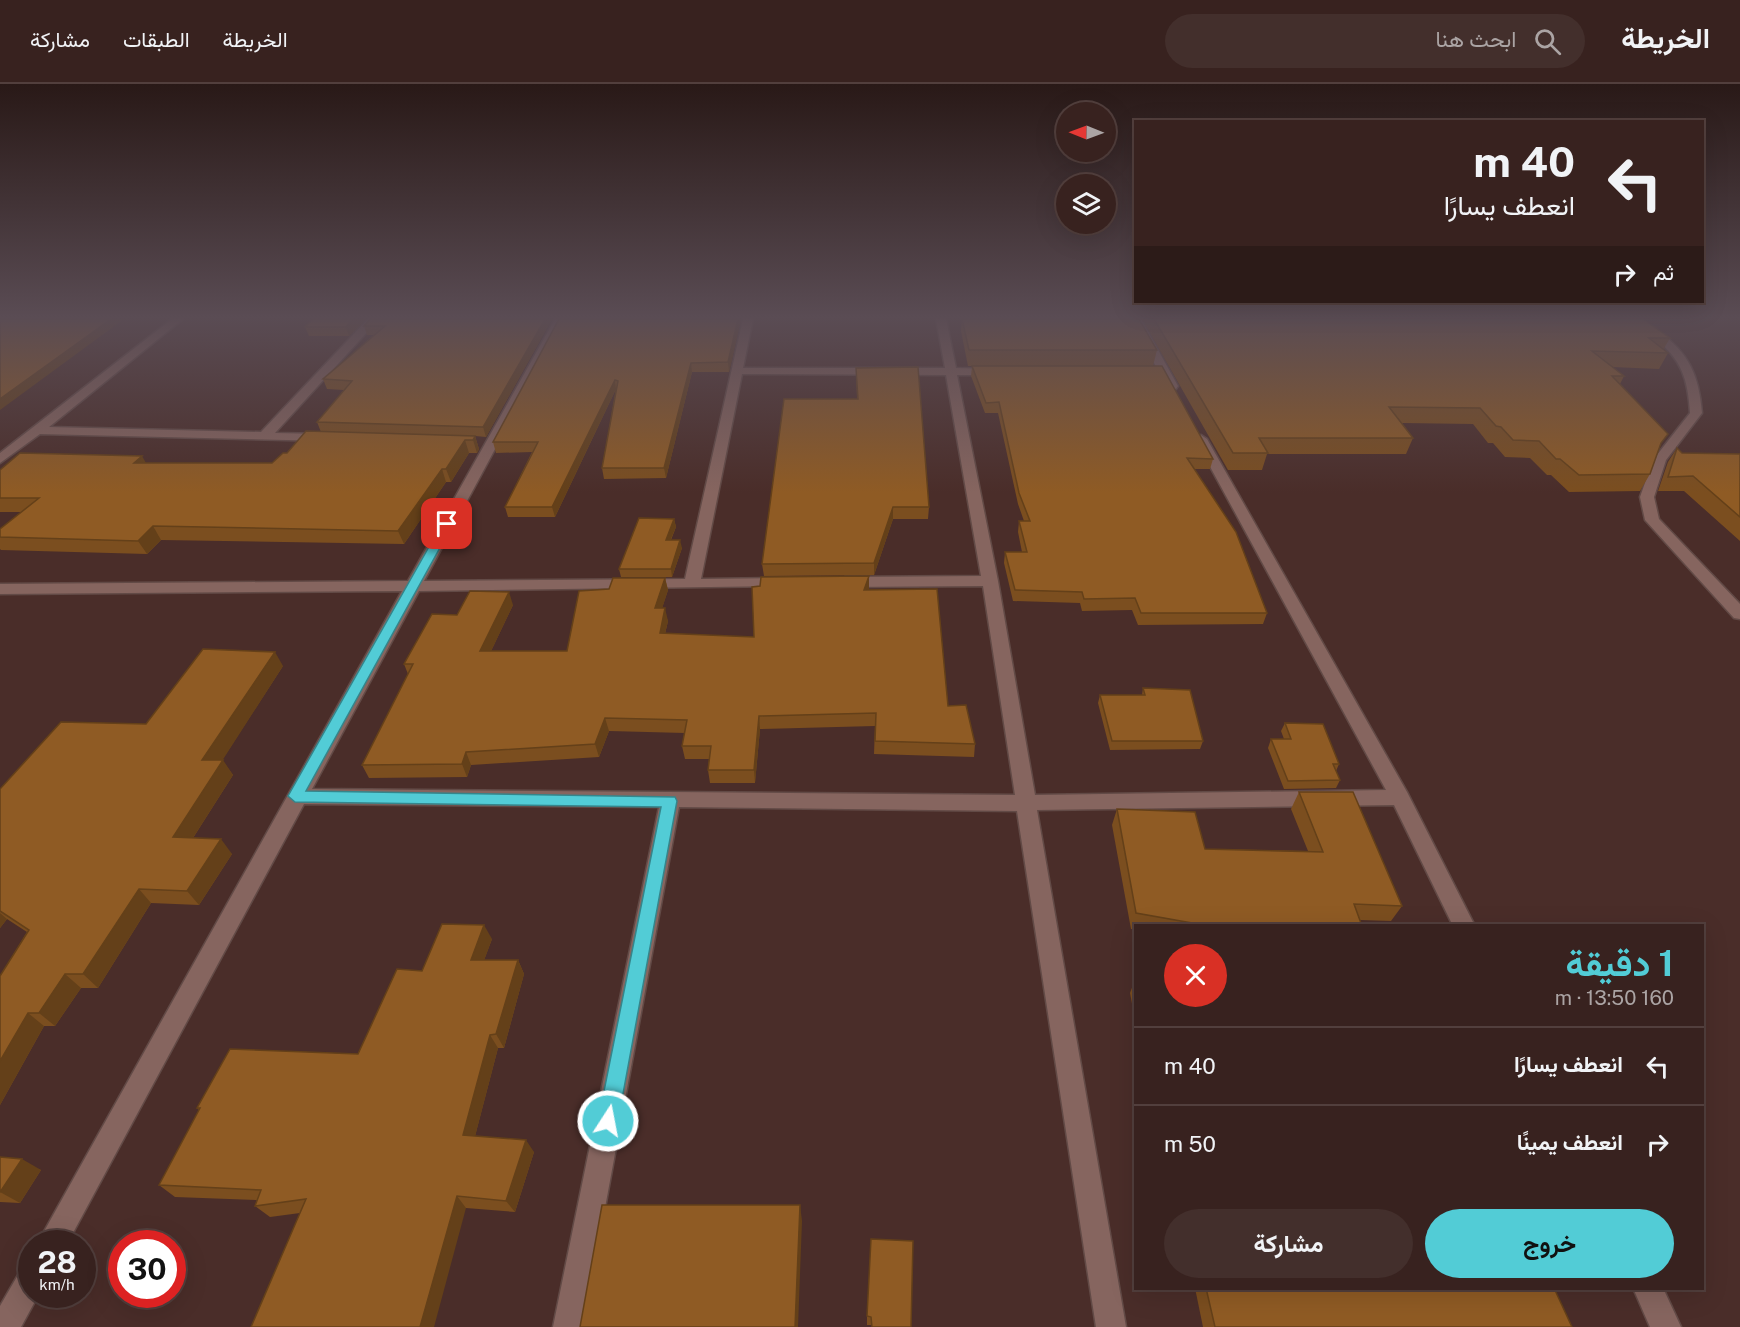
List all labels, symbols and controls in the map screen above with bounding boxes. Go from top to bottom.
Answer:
search box [1165,14,1585,68]
text: الخريطة [1621,21,1710,54]
icon: search [1531,25,1564,58]
text: ابحث هنا [1436,26,1516,52]
text: مشاركة [30,27,90,52]
text: الطبقات [123,27,190,52]
text: الخريطة [223,27,288,52]
north arrow [1056,102,1116,162]
map controls [1056,102,1116,234]
text: 40 m [1473,137,1575,186]
icon: left [1596,144,1674,222]
button: layers [1056,174,1116,234]
text: انعطف يسارًا [1444,189,1575,221]
icon: right [1608,258,1641,291]
text: ثم [1653,259,1674,285]
pin [421,498,472,549]
icon: arrive [430,507,463,540]
text: 1 دقيقة [1566,942,1674,984]
button: close [1164,944,1227,1007]
text: 160 m · 13:50 [1555,986,1674,1010]
icon: left [1641,1050,1674,1083]
text: انعطف يسارًا [1514,1051,1623,1077]
text: 40 m [1164,1053,1216,1079]
position arrow [576,1089,640,1153]
icon: right [1641,1128,1674,1161]
text: انعطف يمينًا [1517,1129,1623,1155]
text: 50 m [1164,1131,1216,1157]
button: مشاركة [1164,1209,1413,1278]
button: خروج [1425,1209,1674,1278]
speed limit sign: 30 [108,1230,186,1308]
text: 28 [37,1244,77,1280]
text: km/h [39,1276,75,1293]

